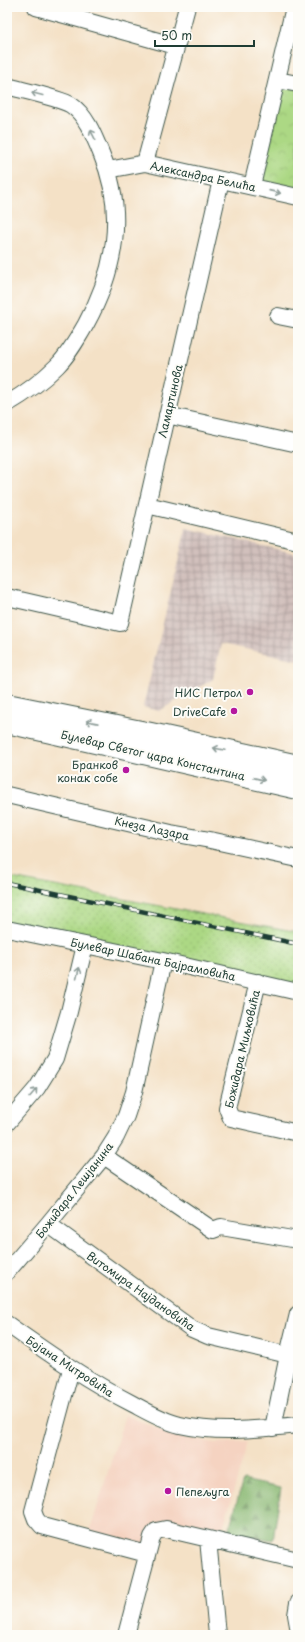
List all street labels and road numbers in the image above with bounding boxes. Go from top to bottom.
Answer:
street label: Александра Белића [149,157,257,196]
street label: Ламартинова [153,362,187,439]
street label: Булевар Светог цара Константина [59,725,247,785]
street label: Кнеза Лазара [113,812,191,844]
street label: Булевар Шабана Бајрамовића [69,933,237,985]
street label: Божидара Миљковића [220,988,264,1110]
street label: Божидара Лешјанина [31,1138,117,1242]
street label: Витомира Најдановића [83,1247,199,1335]
street label: Бојана Митровића [23,1331,117,1401]

